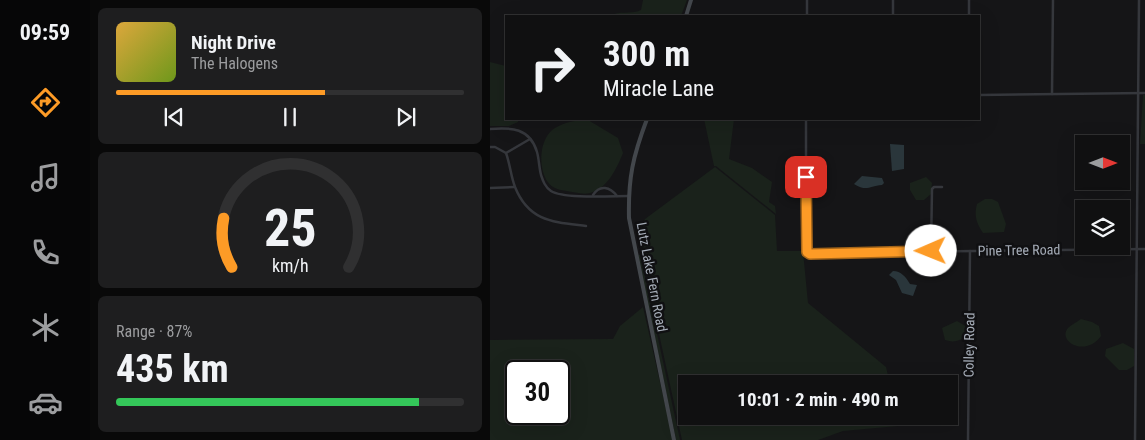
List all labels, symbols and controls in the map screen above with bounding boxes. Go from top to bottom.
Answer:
text: 09:59 [20,20,70,45]
text: Night Drive [191,31,276,54]
text: 300 m [603,34,690,75]
icon: right [520,35,585,100]
text: The Halogens [191,54,278,73]
text: Miracle Lane [603,76,714,101]
icon: directions [28,85,63,120]
icon: previous [160,103,188,131]
icon: pause [276,103,304,131]
icon: next [392,103,420,131]
north arrow [1075,135,1130,190]
map controls [1075,135,1130,255]
pin [785,156,827,198]
icon: music [28,160,63,195]
icon: arrive [792,163,820,191]
text: 25 [264,198,316,259]
button: layers [1075,200,1130,255]
street label: Lutz Lake Fern Road [634,221,670,333]
position arrow [904,224,956,276]
icon: phone [28,235,63,270]
street label: Pine Tree Road [978,241,1060,259]
text: km/h [272,255,308,276]
icon: climate [28,310,63,345]
street label: Colley Road [960,312,978,378]
text: Range · 87% [116,322,192,341]
text: 435 km [116,347,229,391]
speed limit sign: 30 [505,360,570,425]
icon: car [28,385,63,420]
text: 10:01 · 2 min · 490 m [737,388,899,411]

